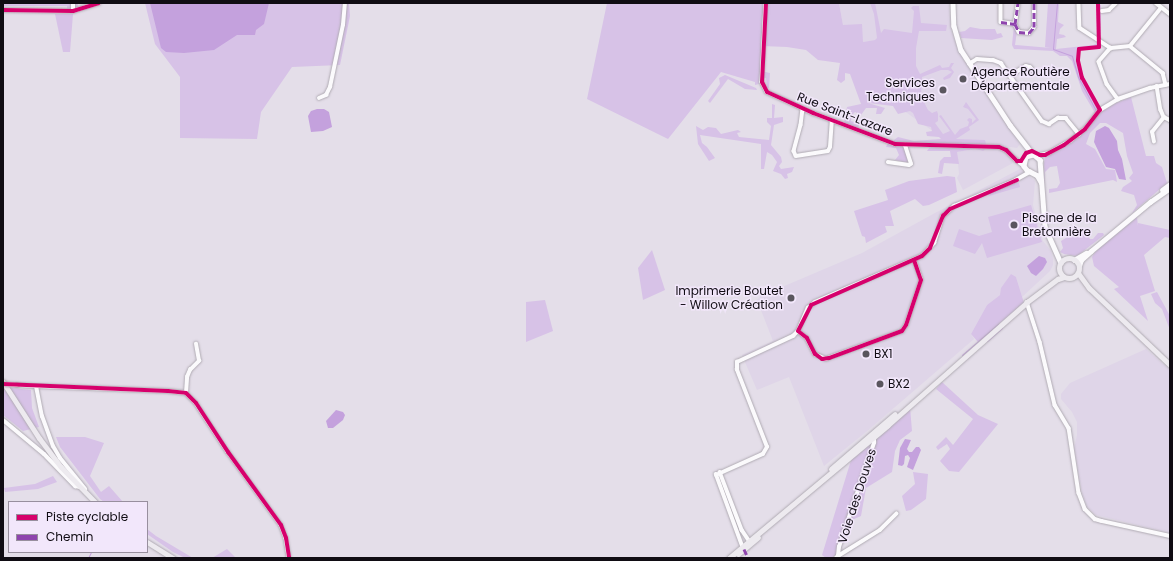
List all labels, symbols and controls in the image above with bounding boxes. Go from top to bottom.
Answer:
place label: Agence Routière Départementale [971,65,1070,93]
marker: Agence Routière Départementale [958,74,968,84]
place label: Services Techniques [866,76,935,104]
marker: Services Techniques [938,85,948,95]
street label: Rue Saint-Lazare [795,89,895,139]
place label: Piscine de la Bretonnière [1022,211,1097,239]
marker: Piscine de la Bretonnière [1009,220,1019,230]
place label: Imprimerie Boutet - Willow Création [675,284,783,312]
marker: Imprimerie Boutet - Willow Création [786,293,796,303]
place label: BX1 [874,347,893,361]
marker: BX1 [861,349,871,359]
place label: BX2 [888,377,910,391]
marker: BX2 [875,379,885,389]
street label: Voie des Douves [835,447,879,545]
legend [8,501,148,553]
text: Piste cyclable [46,508,128,525]
text: Chemin [46,528,93,545]

